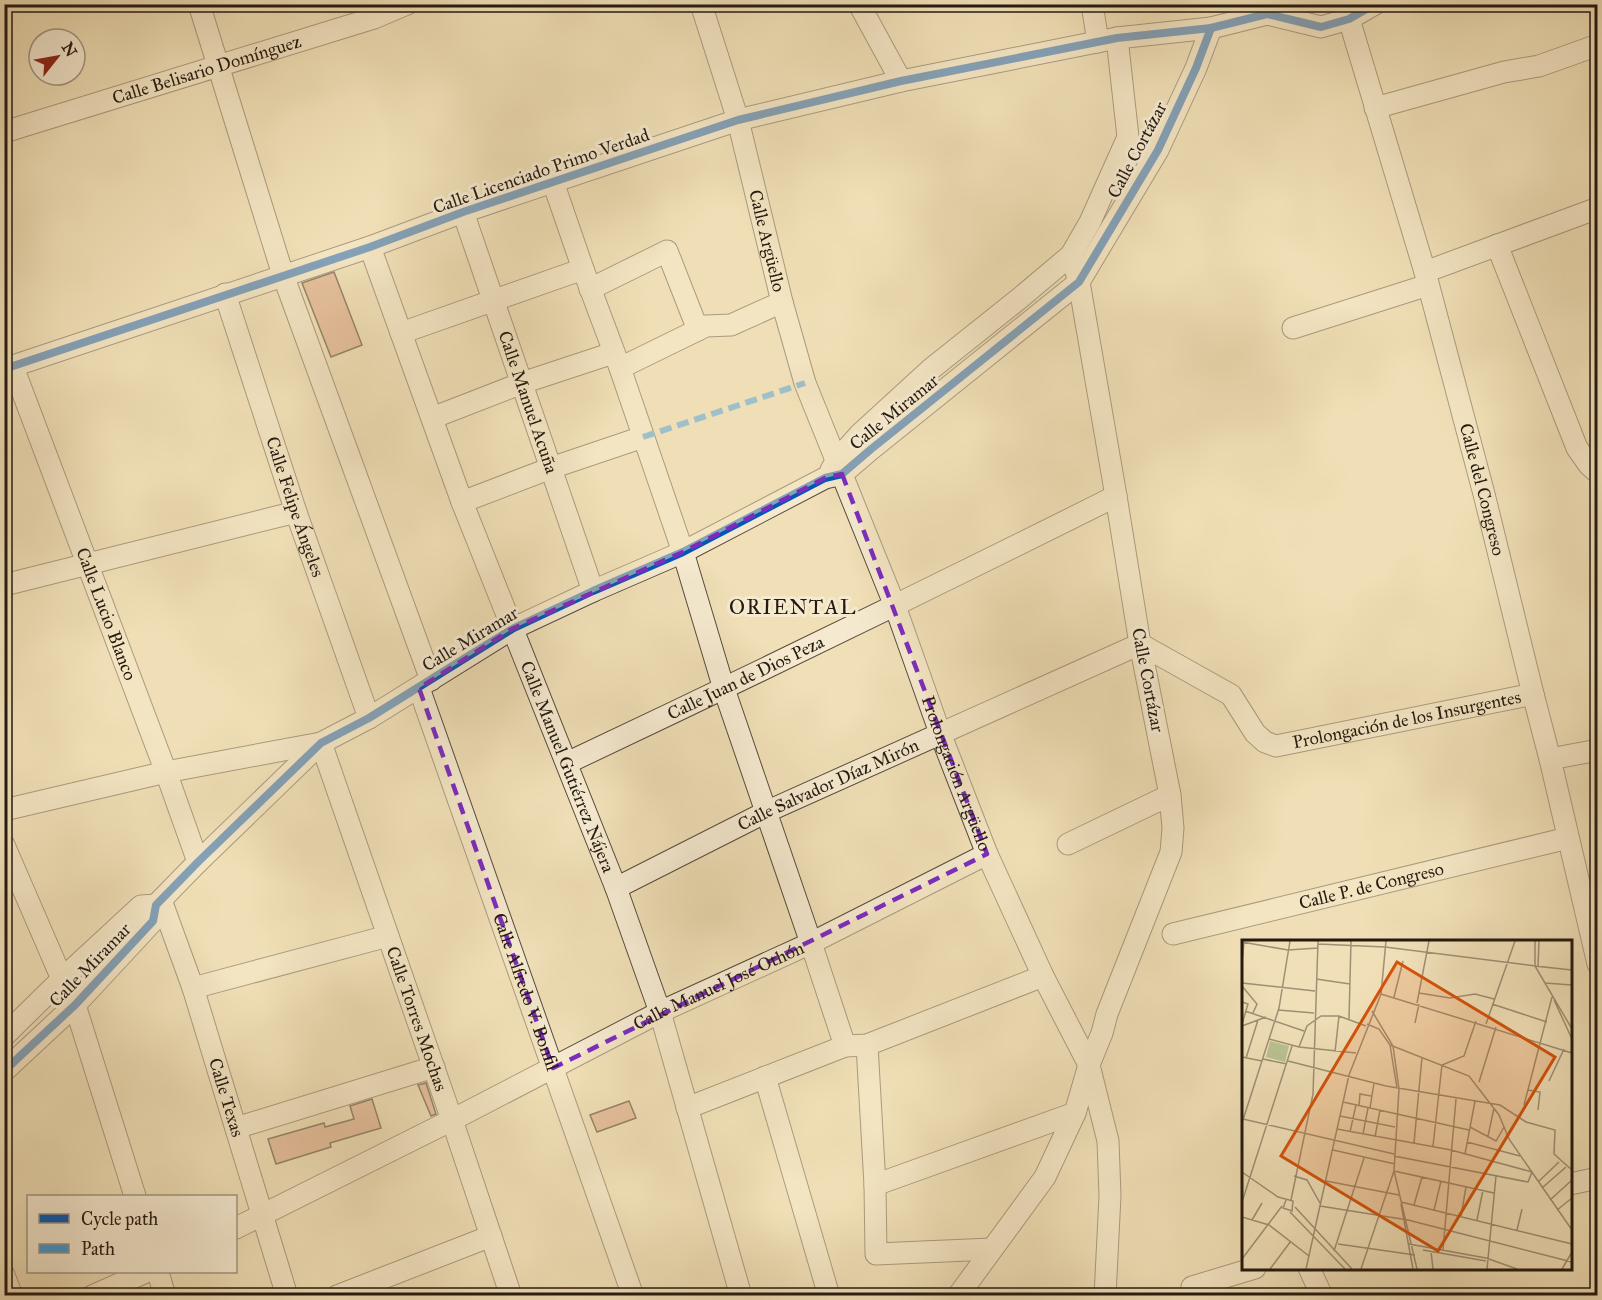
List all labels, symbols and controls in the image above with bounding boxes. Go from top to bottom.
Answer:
north arrow [27,27,87,87]
street label: Calle Belisario Domínguez [110,30,304,109]
text: N [58,39,81,61]
street label: Calle Cortázar [1102,98,1172,202]
street label: Calle Licenciado Primo Verdad [430,124,652,218]
street label: Calle Argüello [744,187,790,294]
street label: Calle Manuel Acuña [494,328,563,477]
street label: Calle Miramar [845,369,943,455]
street label: Calle del Congreso [1455,421,1510,558]
street label: Calle Felipe Ángeles [261,434,329,580]
street label: Calle Lucio Blanco [71,544,141,684]
district label: ORIENTAL [729,594,857,620]
street label: Calle Miramar [418,602,522,676]
street label: Calle Cortázar [1127,626,1169,734]
street label: Calle Juan de Dios Peza [664,630,828,725]
street label: Calle Manuel Gutiérrez Nájera [515,658,620,876]
street label: Prolongación de los Insurgentes [1291,686,1523,753]
street label: Prolongación Argüello [917,693,996,854]
street label: Calle Salvador Díaz Mirón [734,734,922,836]
street label: Calle P. de Congreso [1297,858,1446,914]
street label: Calle Alfredo V. Bonfil [488,910,564,1074]
street label: Calle Miramar [44,918,136,1012]
street label: Calle Manuel José Othón [629,937,808,1035]
inset map [1242,940,1572,1270]
street label: Calle Torres Mochas [382,943,452,1094]
street label: Calle Texas [204,1055,249,1140]
legend [27,1195,237,1273]
text: Cycle path [81,1208,158,1230]
text: Path [81,1238,115,1260]

